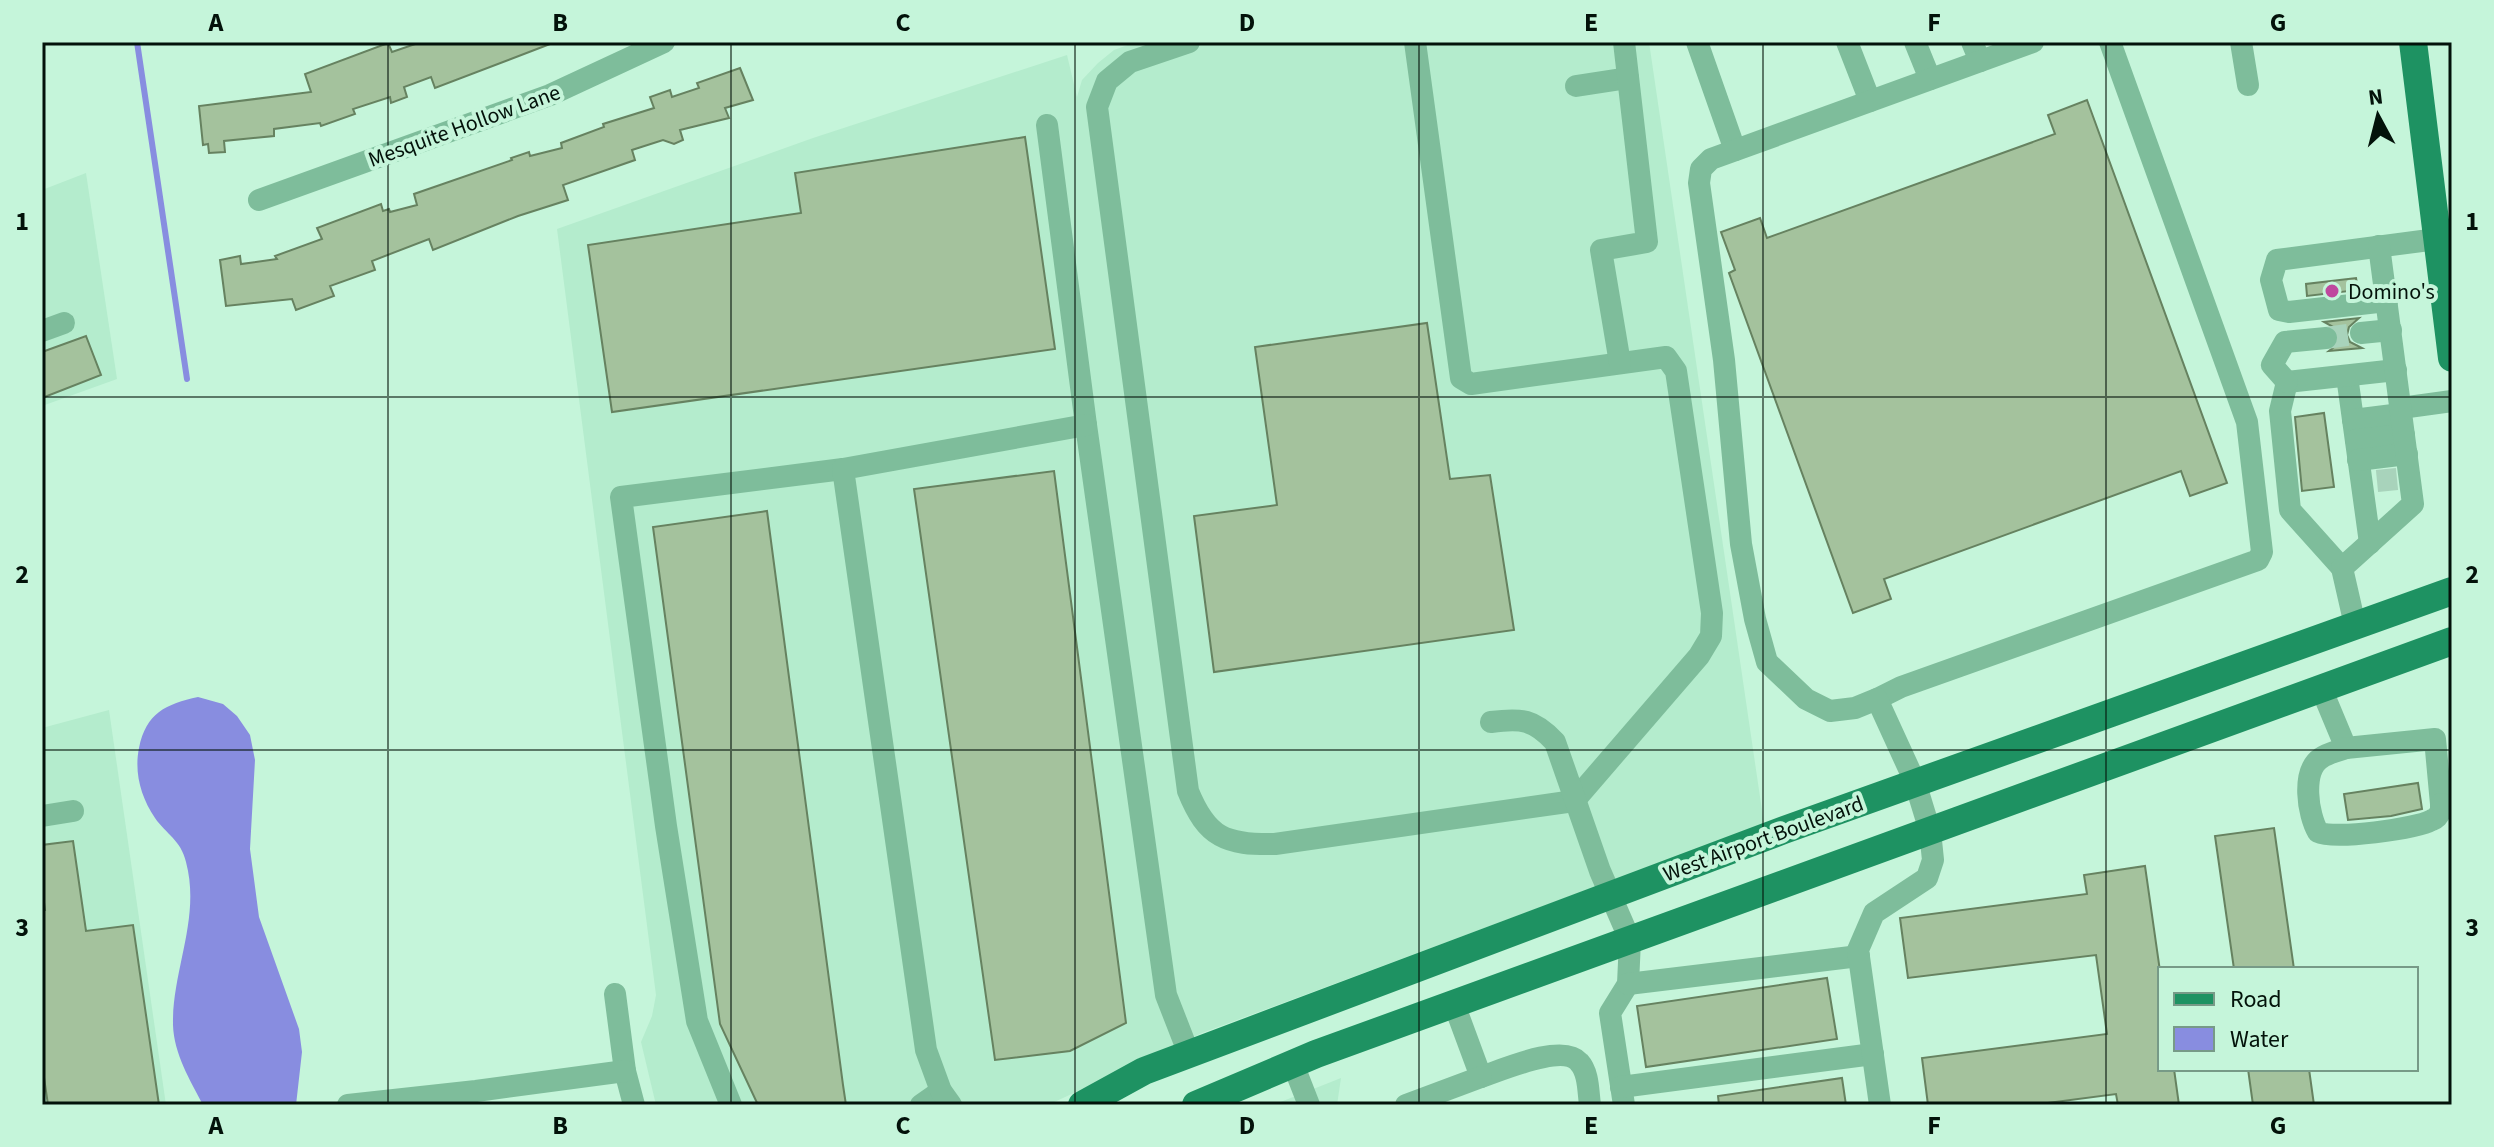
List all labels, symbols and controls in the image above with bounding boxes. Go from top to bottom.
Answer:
text: A [208,4,225,41]
text: B [552,4,568,41]
text: C [895,4,911,41]
text: D [1239,4,1255,41]
text: E [1584,4,1598,41]
text: F [1927,4,1941,41]
text: G [2270,4,2286,41]
street label: Mesquite Hollow Lane [364,76,565,176]
north arrow [2338,76,2418,156]
text: N [2366,80,2385,114]
text: 1 [15,203,29,240]
text: 1 [2465,203,2479,240]
place label: Domino's [2348,276,2435,308]
marker: Domino's [2323,282,2341,300]
text: 2 [15,556,29,593]
text: 2 [2465,556,2479,593]
street label: West Airport Boulevard [1659,788,1868,890]
text: 3 [15,909,29,946]
text: 3 [2465,909,2479,946]
legend [2158,967,2418,1071]
text: Road [2230,982,2282,1017]
text: Water [2230,1022,2289,1057]
text: A [208,1107,225,1144]
text: B [552,1107,568,1144]
text: C [895,1107,911,1144]
text: D [1239,1107,1255,1144]
text: E [1584,1107,1598,1144]
text: F [1927,1107,1941,1144]
text: G [2270,1107,2286,1144]

